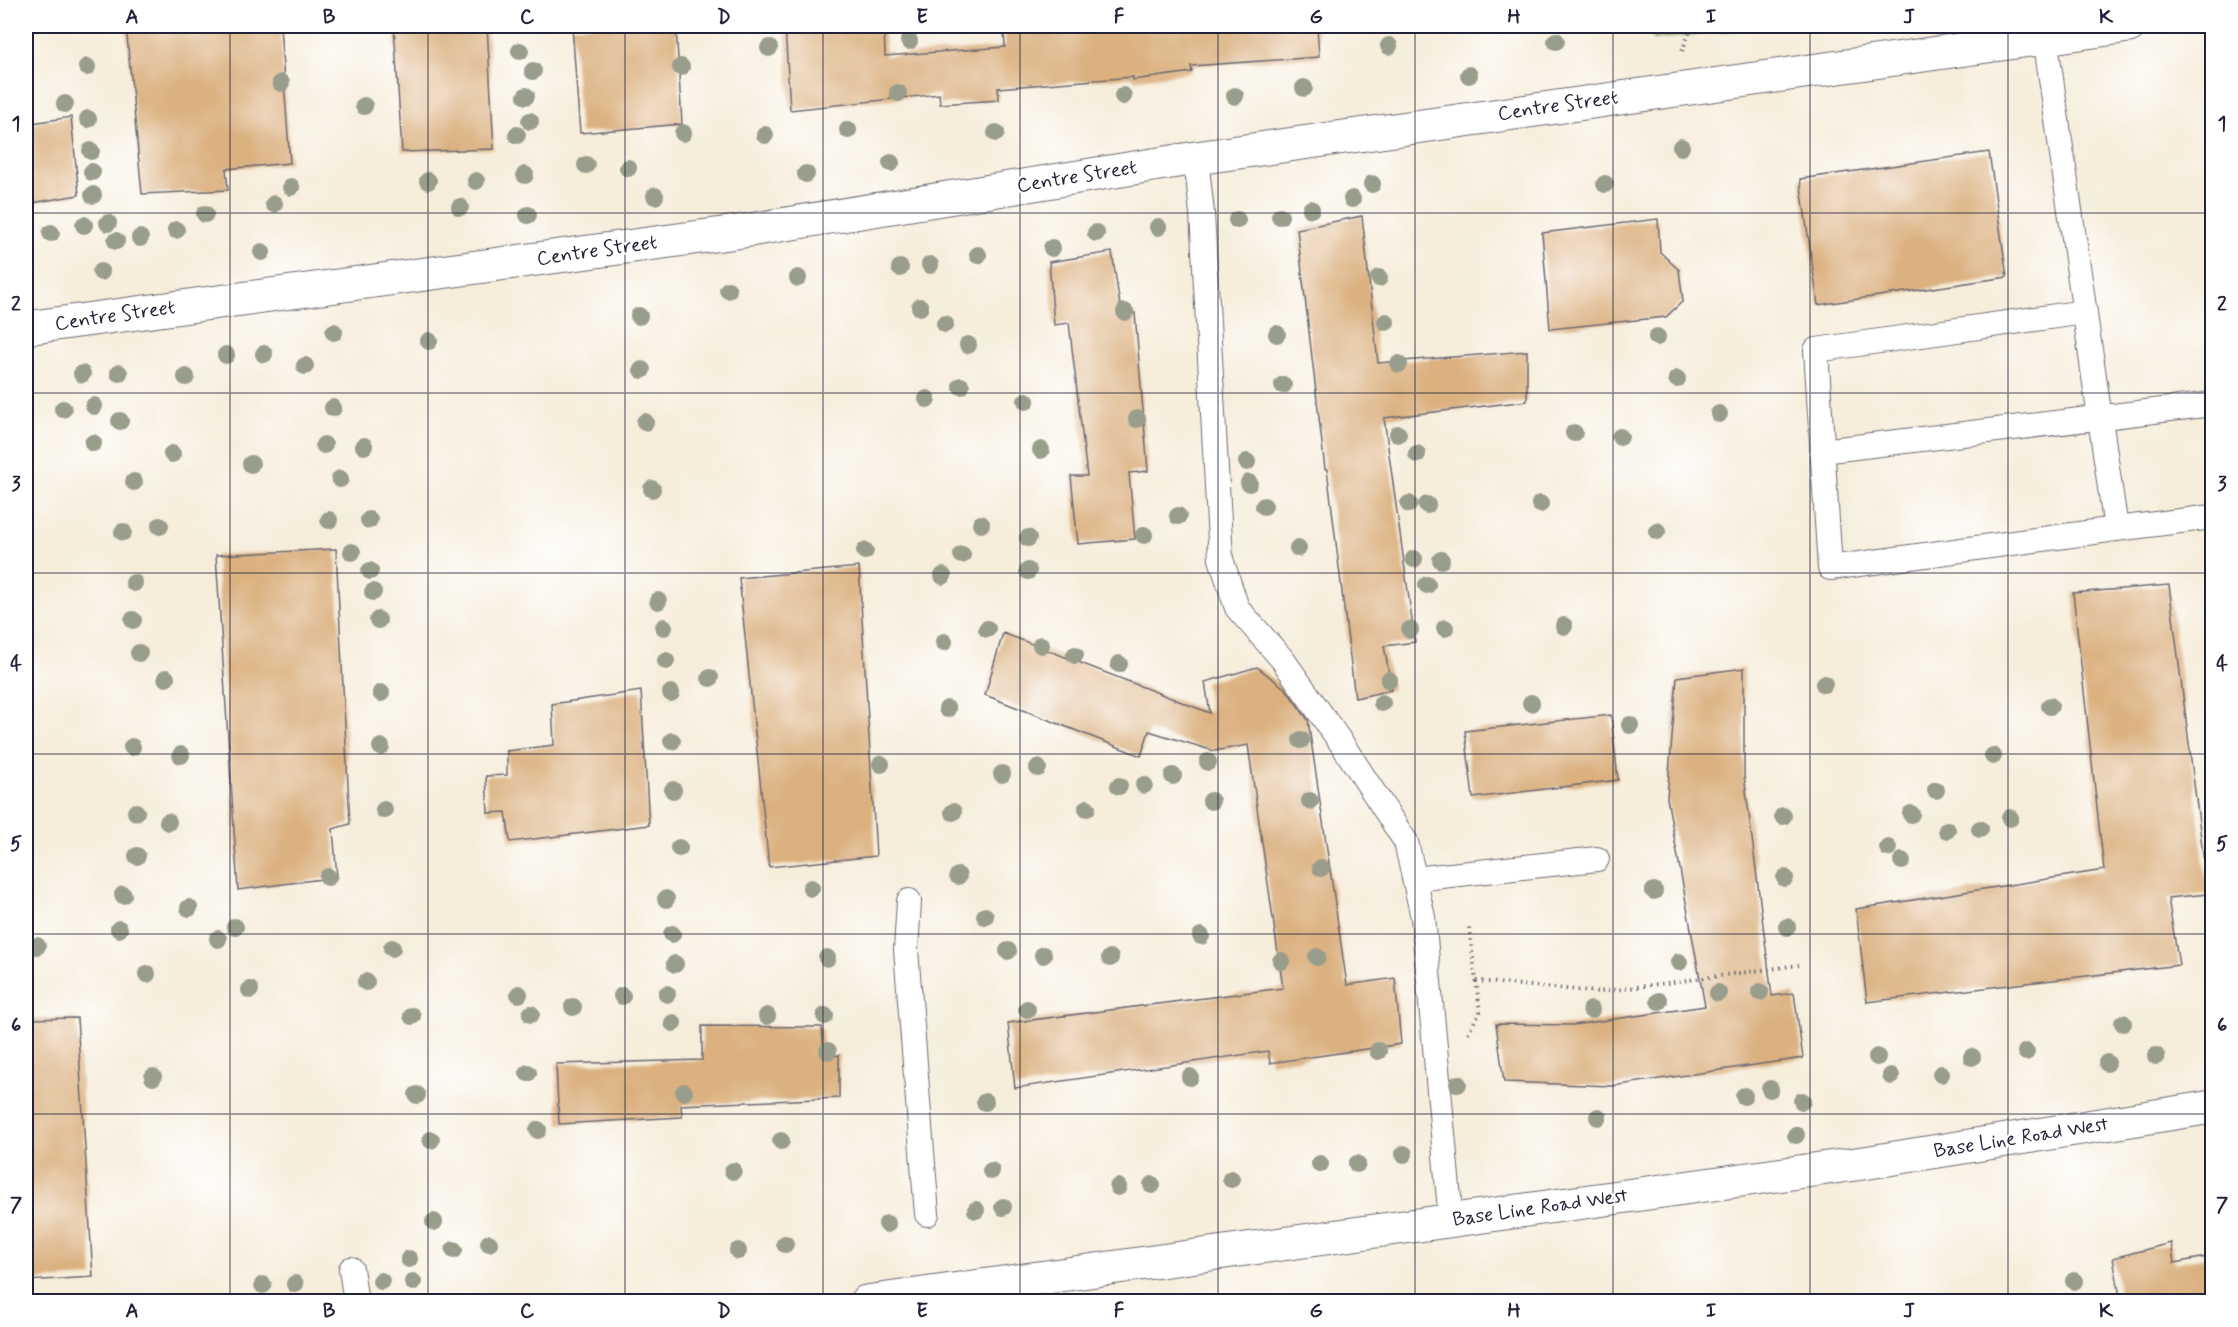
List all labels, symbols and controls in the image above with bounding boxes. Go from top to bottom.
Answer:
text: A [125,4,139,31]
text: B [323,4,336,31]
text: C [520,4,535,31]
text: D [717,4,731,31]
text: E [916,4,928,31]
text: F [1114,4,1125,31]
text: G [1309,4,1323,31]
text: H [1507,4,1521,31]
text: I [1706,4,1716,31]
text: J [1903,4,1915,31]
text: K [2099,4,2114,31]
street label: Centre Street [1496,84,1620,128]
text: 1 [12,111,20,138]
text: 1 [2218,111,2226,138]
street label: Centre Street [1015,154,1139,200]
street label: Centre Street [535,229,659,273]
text: 2 [11,291,21,318]
text: 2 [2217,291,2227,318]
street label: Centre Street [53,294,177,338]
text: 3 [11,471,21,498]
text: 3 [2217,471,2227,498]
text: 4 [10,651,22,678]
text: 4 [2216,651,2228,678]
text: 5 [10,831,22,858]
text: 5 [2216,831,2228,858]
text: 6 [11,1012,21,1039]
text: 6 [2217,1012,2227,1039]
street label: Base Line Road West [1932,1111,2110,1165]
street label: Base Line Road West [1451,1182,1629,1234]
text: 7 [10,1192,22,1219]
text: 7 [2216,1192,2228,1219]
text: A [125,1298,139,1325]
text: B [323,1298,336,1325]
text: C [520,1298,535,1325]
text: D [717,1298,731,1325]
text: E [916,1298,928,1325]
text: F [1114,1298,1125,1325]
text: G [1309,1298,1323,1325]
text: H [1507,1298,1521,1325]
text: I [1706,1298,1716,1325]
text: J [1903,1298,1915,1325]
text: K [2099,1298,2114,1325]

